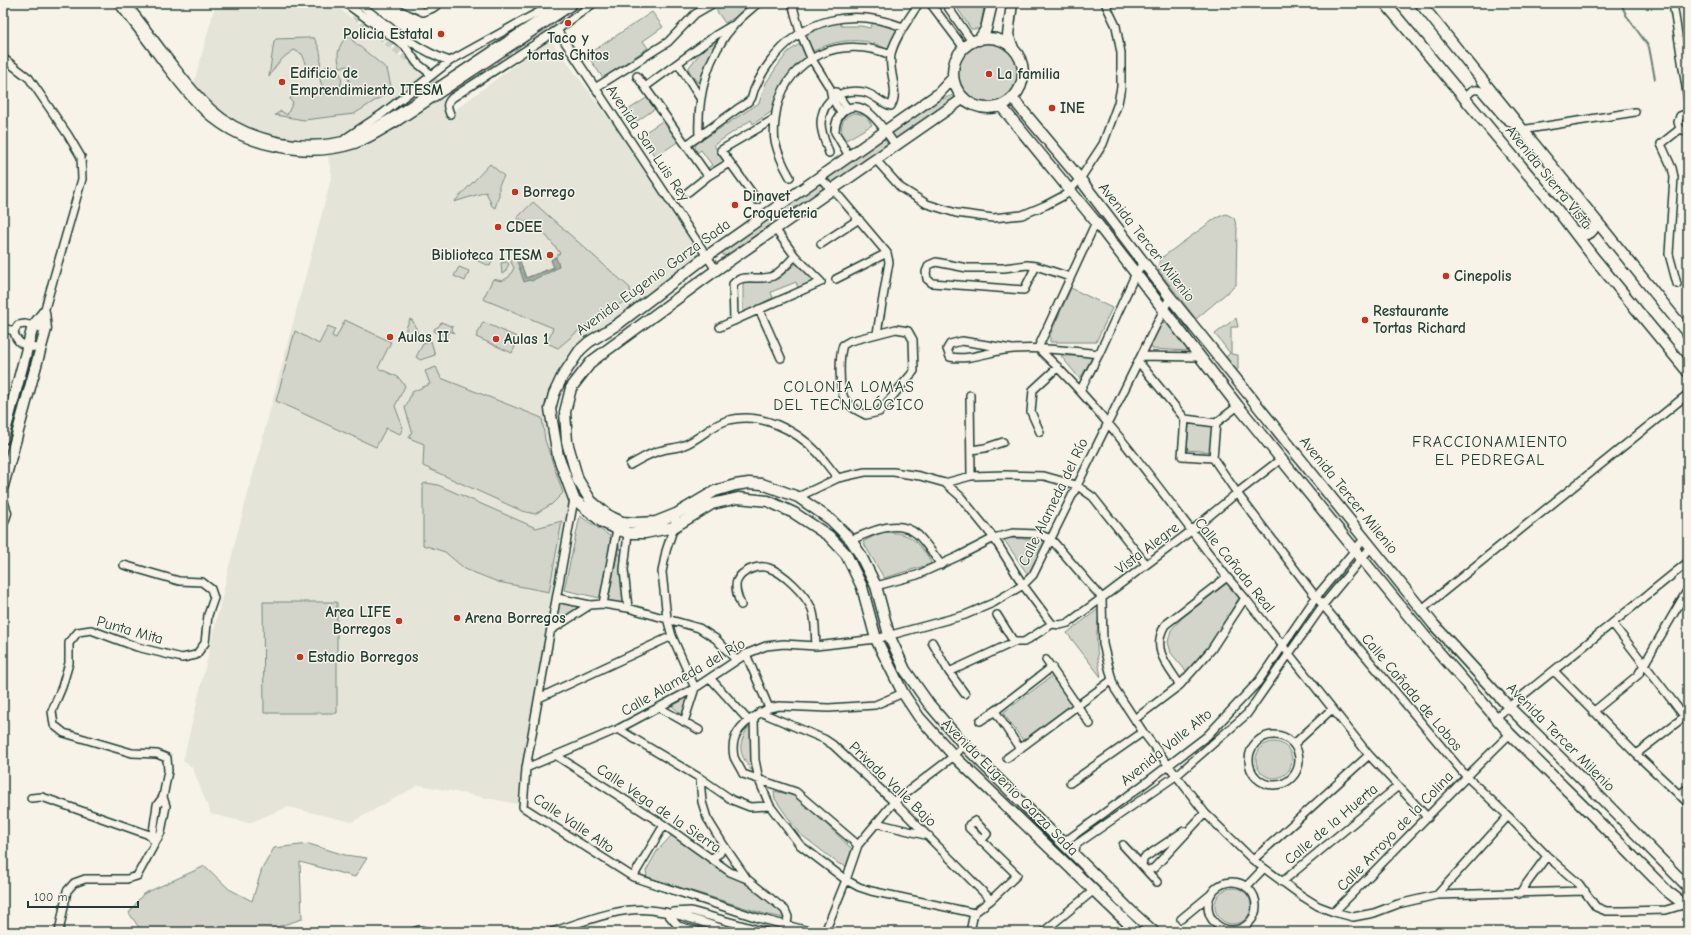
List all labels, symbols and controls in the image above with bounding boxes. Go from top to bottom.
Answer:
marker: Taco y tortas Chitos [563,18,573,28]
place label: Policia Estatal [343,25,433,43]
marker: Policia Estatal [436,29,446,39]
place label: Taco y tortas Chitos [526,29,609,64]
place label: Edificio de Emprendimiento ITESM [290,64,443,99]
place label: La familia [997,65,1060,83]
marker: La familia [984,69,994,79]
marker: Edificio de Emprendimiento ITESM [277,77,287,87]
street label: Avenida San Luis Rey [602,81,694,205]
place label: INE [1060,99,1085,117]
marker: INE [1047,103,1057,113]
street label: Avenida Sierra Vista [1502,122,1596,232]
street label: Avenida Tercer Milenio [1095,179,1199,305]
place label: Borrego [523,183,575,201]
marker: Borrego [510,187,520,197]
place label: Dinavet Croqueteria [743,187,818,222]
marker: Dinavet Croqueteria [730,200,740,210]
street label: Avenida Eugenio Garza Sada [572,215,734,339]
place label: CDEE [506,218,542,236]
marker: CDEE [493,222,503,232]
place label: Biblioteca ITESM [431,246,542,264]
marker: Biblioteca ITESM [545,250,555,260]
place label: Cinepolis [1454,267,1511,285]
marker: Cinepolis [1441,271,1451,281]
place label: Restaurante Tortas Richard [1373,302,1466,337]
marker: Restaurante Tortas Richard [1360,315,1370,325]
place label: Aulas II [398,328,449,346]
place label: Aulas 1 [504,330,549,348]
marker: Aulas II [385,332,395,342]
marker: Aulas 1 [491,334,501,344]
district label: COLONIA LOMAS DEL TECNOLÓGICO [773,378,925,414]
street label: Avenida Tercer Milenio [1296,432,1402,558]
district label: FRACCIONAMIENTO EL PEDREGAL [1412,433,1568,469]
street label: Calle Alameda del Río [1014,435,1092,569]
street label: Calle Cañada Real [1191,514,1279,616]
street label: Vista Alegre [1112,518,1183,578]
place label: Area LIFE Borregos [325,603,391,638]
place label: Arena Borregos [465,609,566,627]
street label: Punta Mita [95,612,165,648]
marker: Arena Borregos [452,613,462,623]
marker: Area LIFE Borregos [394,616,404,626]
street label: Calle Cañada de Lobos [1358,630,1466,754]
street label: Calle Alameda del Río [618,634,748,720]
place label: Estadio Borregos [308,648,418,666]
marker: Estadio Borregos [295,652,305,662]
street label: Avenida Tercer Milenio [1503,679,1619,795]
street label: Avenida Valle Alto [1117,705,1215,789]
street label: Avenida Eugenio Garza Sada [938,715,1082,859]
street label: Privada Valle Bajo [845,738,941,830]
street label: Calle Vega de la Sierra [593,760,725,856]
street label: Calle Arroyo de la Colina [1333,767,1457,895]
street label: Calle de la Huerta [1281,780,1381,868]
street label: Calle Valle Alto [530,789,618,857]
scale bar [28,883,138,909]
text: 100 m [34,890,67,904]

